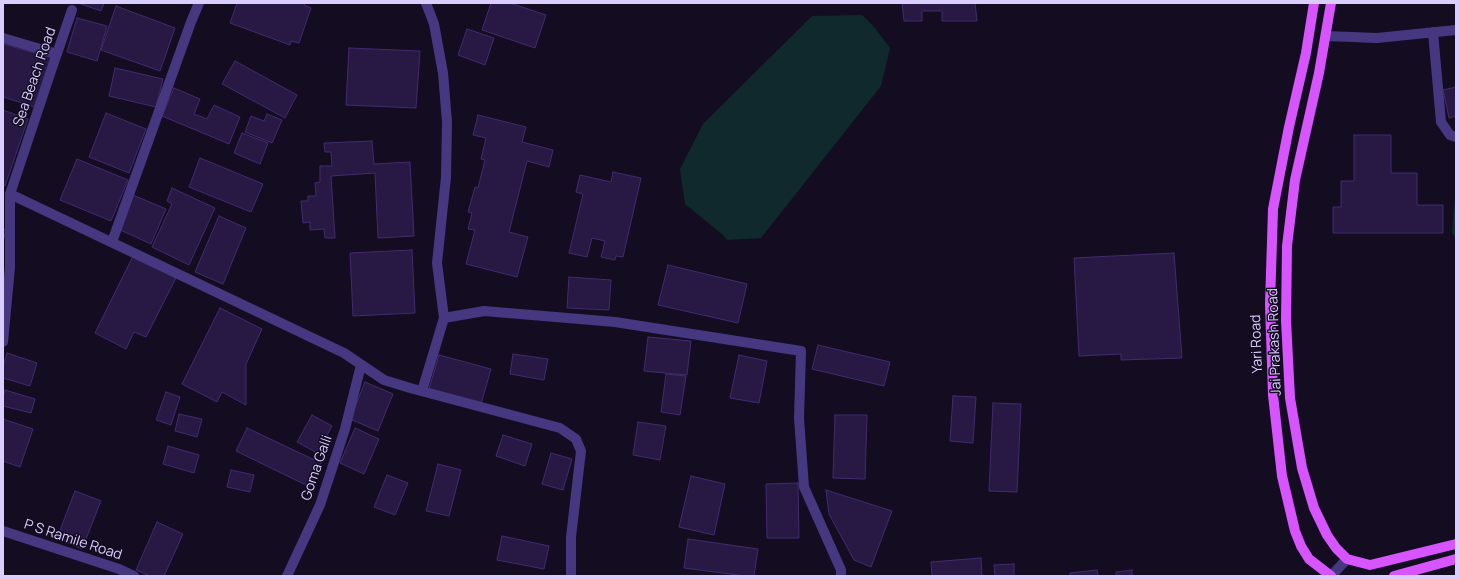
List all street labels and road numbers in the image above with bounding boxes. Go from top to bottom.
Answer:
street label: Sea Beach Road [10,25,60,129]
street label: Jai Prakash Road [1265,288,1285,396]
street label: Yari Road [1248,314,1266,374]
street label: Goma Galli [298,433,336,503]
street label: P S Ramile Road [22,516,124,564]

